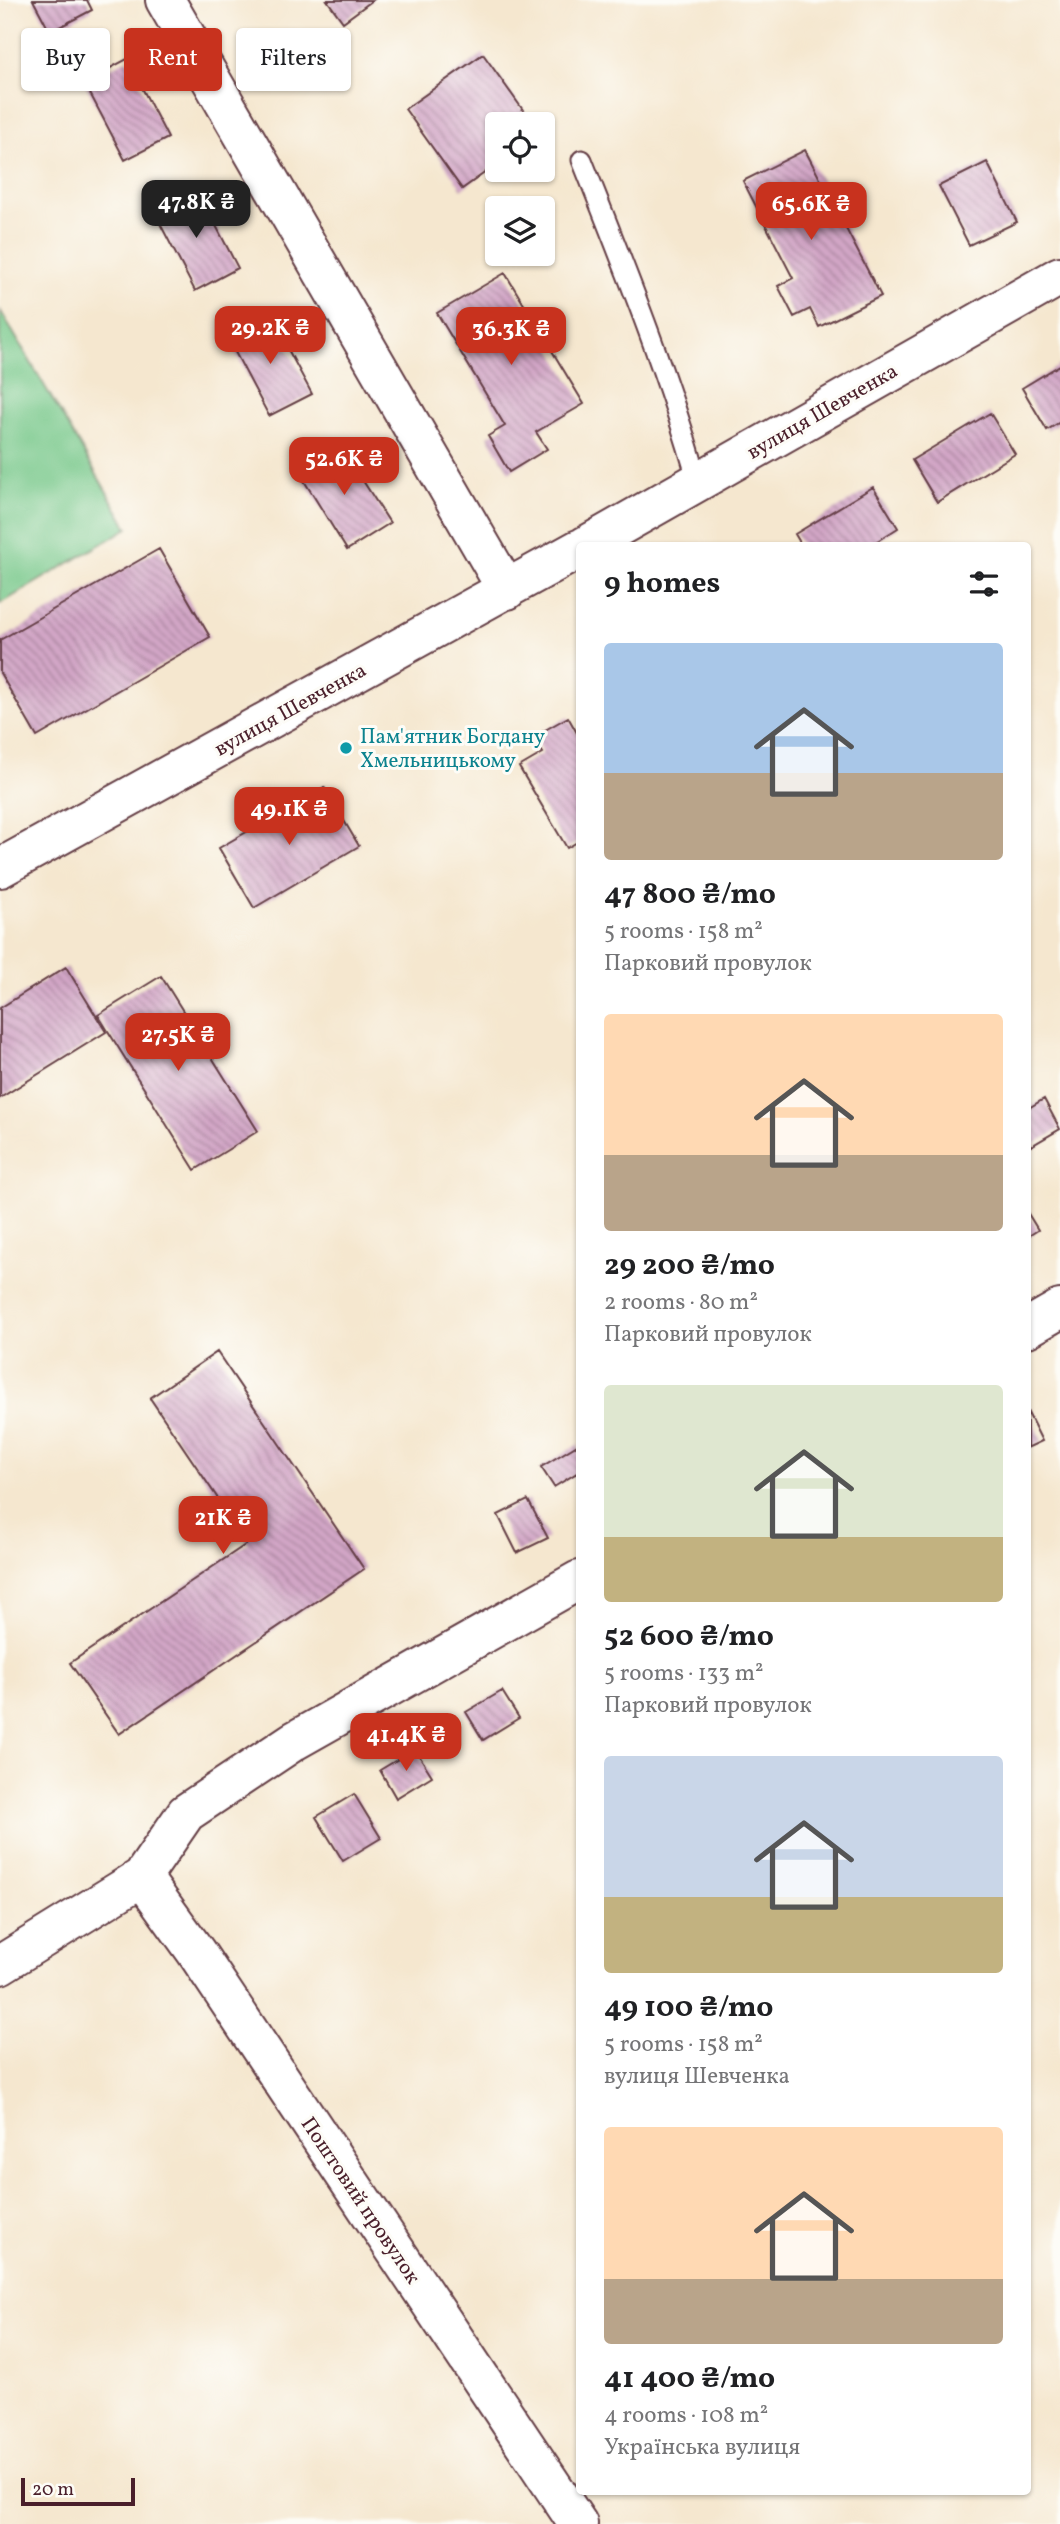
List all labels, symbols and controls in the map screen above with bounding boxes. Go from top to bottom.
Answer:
chip: Buy [21,28,110,91]
chip: Rent [124,28,222,91]
chip: Filters [236,28,351,91]
map controls [485,112,555,266]
button: locate [485,112,555,182]
pin: 47.8K ₴ [131,180,261,240]
pin: 65.6K ₴ [746,182,876,242]
text: 47.8K ₴ [157,187,235,219]
text: 65.6K ₴ [772,189,850,221]
button: layers [485,196,555,266]
pin: 29.2K ₴ [205,306,335,366]
pin: 36.3K ₴ [446,308,576,367]
text: 29.2K ₴ [231,313,309,345]
text: 36.3K ₴ [472,314,550,346]
street label: вулиця Шевченка [742,357,904,467]
pin: 52.6K ₴ [279,438,409,497]
text: 52.6K ₴ [305,444,383,476]
text: 9 homes [604,563,720,605]
icon: filters [965,565,1003,603]
street label: вулиця Шевченка [209,656,372,764]
icon: home [741,689,867,815]
place label: Пам'ятник Богдану Хмельницькому [360,723,546,776]
marker: Пам'ятник Богдану Хмельницькому [338,740,354,756]
pin: 49.1K ₴ [224,788,354,847]
text: 49.1K ₴ [250,794,328,826]
text: 47 800 ₴/mo [604,874,776,916]
text: 5 rooms · 158 m² [604,916,763,948]
text: Парковий провулок [604,948,812,980]
pin: 27.5K ₴ [113,1014,243,1073]
text: 27.5K ₴ [141,1020,215,1052]
icon: home [741,1060,867,1186]
text: 29 200 ₴/mo [604,1245,775,1287]
text: 2 rooms · 80 m² [604,1287,758,1319]
text: Парковий провулок [604,1319,812,1351]
icon: home [741,1431,867,1557]
pin: 21K ₴ [174,1496,272,1556]
text: 21K ₴ [195,1503,251,1535]
text: 52 600 ₴/mo [604,1616,774,1658]
text: 5 rooms · 133 m² [604,1658,764,1690]
text: Парковий провулок [604,1690,812,1722]
pin: 41.4K ₴ [341,1714,471,1773]
text: 41.4K ₴ [366,1720,446,1752]
icon: home [741,1802,867,1928]
text: 49 100 ₴/mo [604,1987,774,2029]
text: 5 rooms · 158 m² [604,2029,763,2061]
text: вулиця Шевченка [604,2061,790,2093]
street label: Поштовий провулок [293,2111,427,2290]
icon: home [741,2173,867,2299]
text: 41 400 ₴/mo [604,2358,775,2400]
text: 4 rooms · 108 m² [604,2400,768,2432]
text: Українська вулиця [604,2432,800,2464]
scale bar [21,2475,135,2507]
text: 20 m [32,2477,74,2503]

